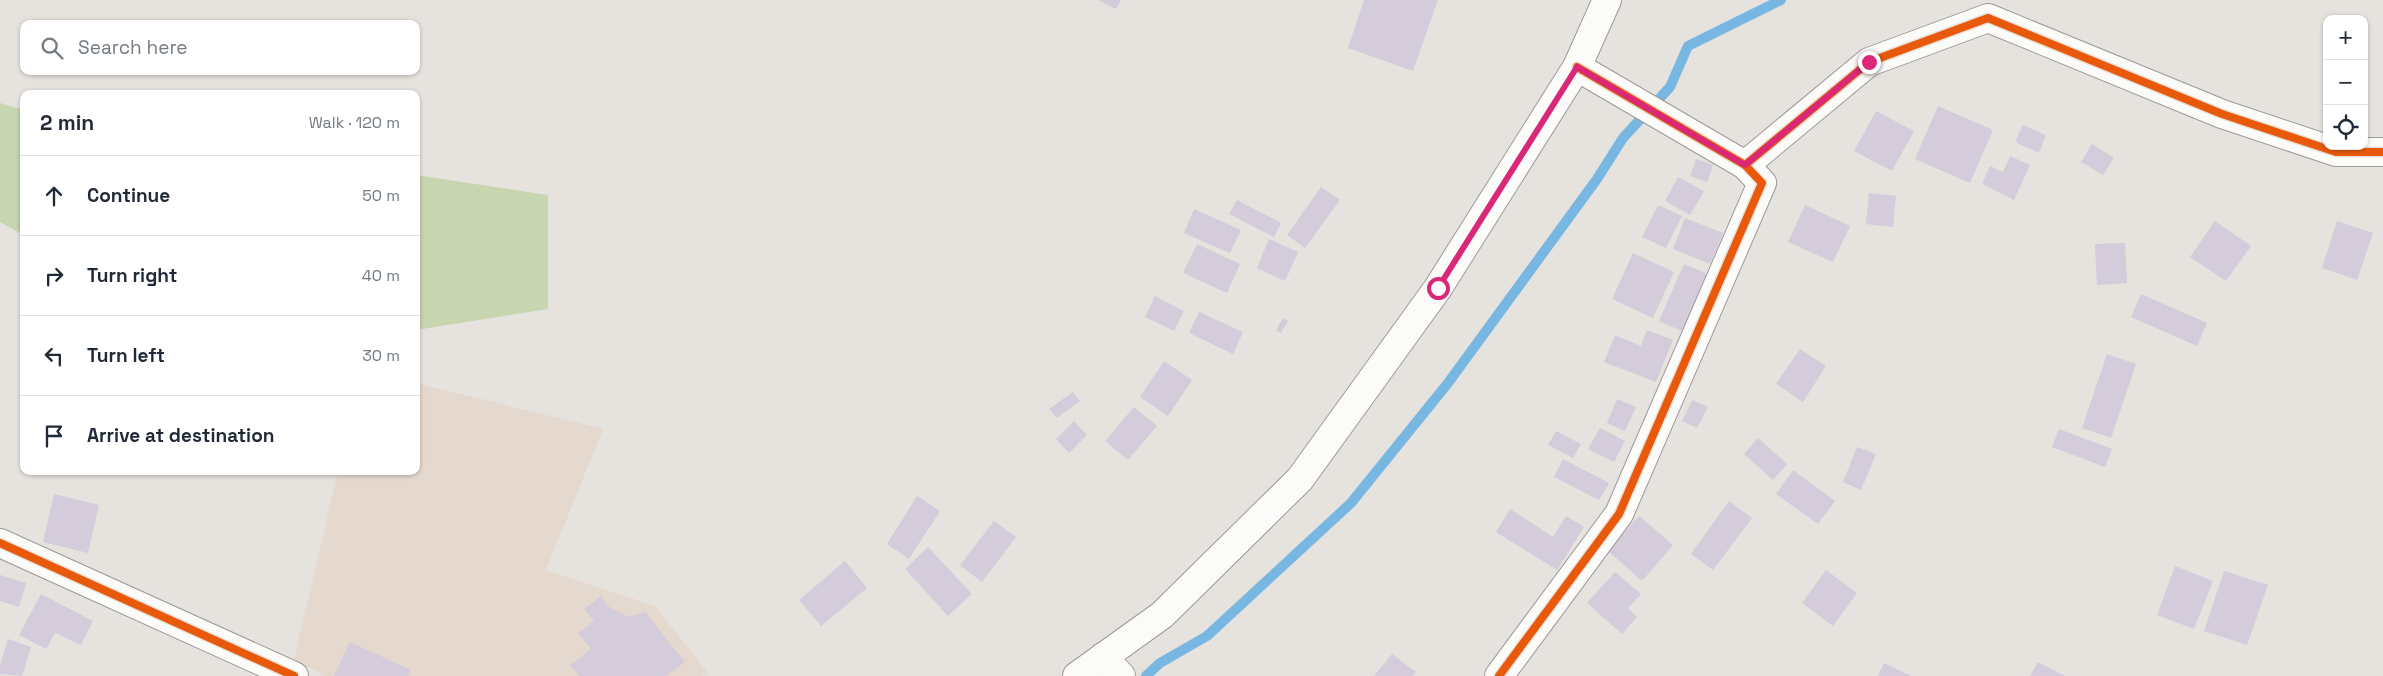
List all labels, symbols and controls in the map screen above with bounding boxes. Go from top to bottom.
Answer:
map controls [2323,15,2368,150]
button: + [2323,15,2368,60]
search box [20,20,420,75]
icon: search [38,34,66,62]
text: Search here [78,35,188,60]
route end [1858,51,1881,74]
button: − [2323,60,2368,105]
button: locate [2323,105,2368,150]
text: 2 min [40,109,94,136]
text: Walk · 120 m [309,112,400,133]
icon: ahead [40,182,68,210]
text: Continue [87,183,170,208]
text: 50 m [362,185,400,206]
icon: right [40,262,68,290]
text: Turn right [87,263,177,288]
text: 40 m [362,265,400,286]
route start [1427,277,1450,300]
icon: left [40,342,68,370]
text: Turn left [87,343,165,368]
text: 30 m [362,345,400,366]
icon: arrive [40,422,68,450]
text: Arrive at destination [87,423,275,448]

